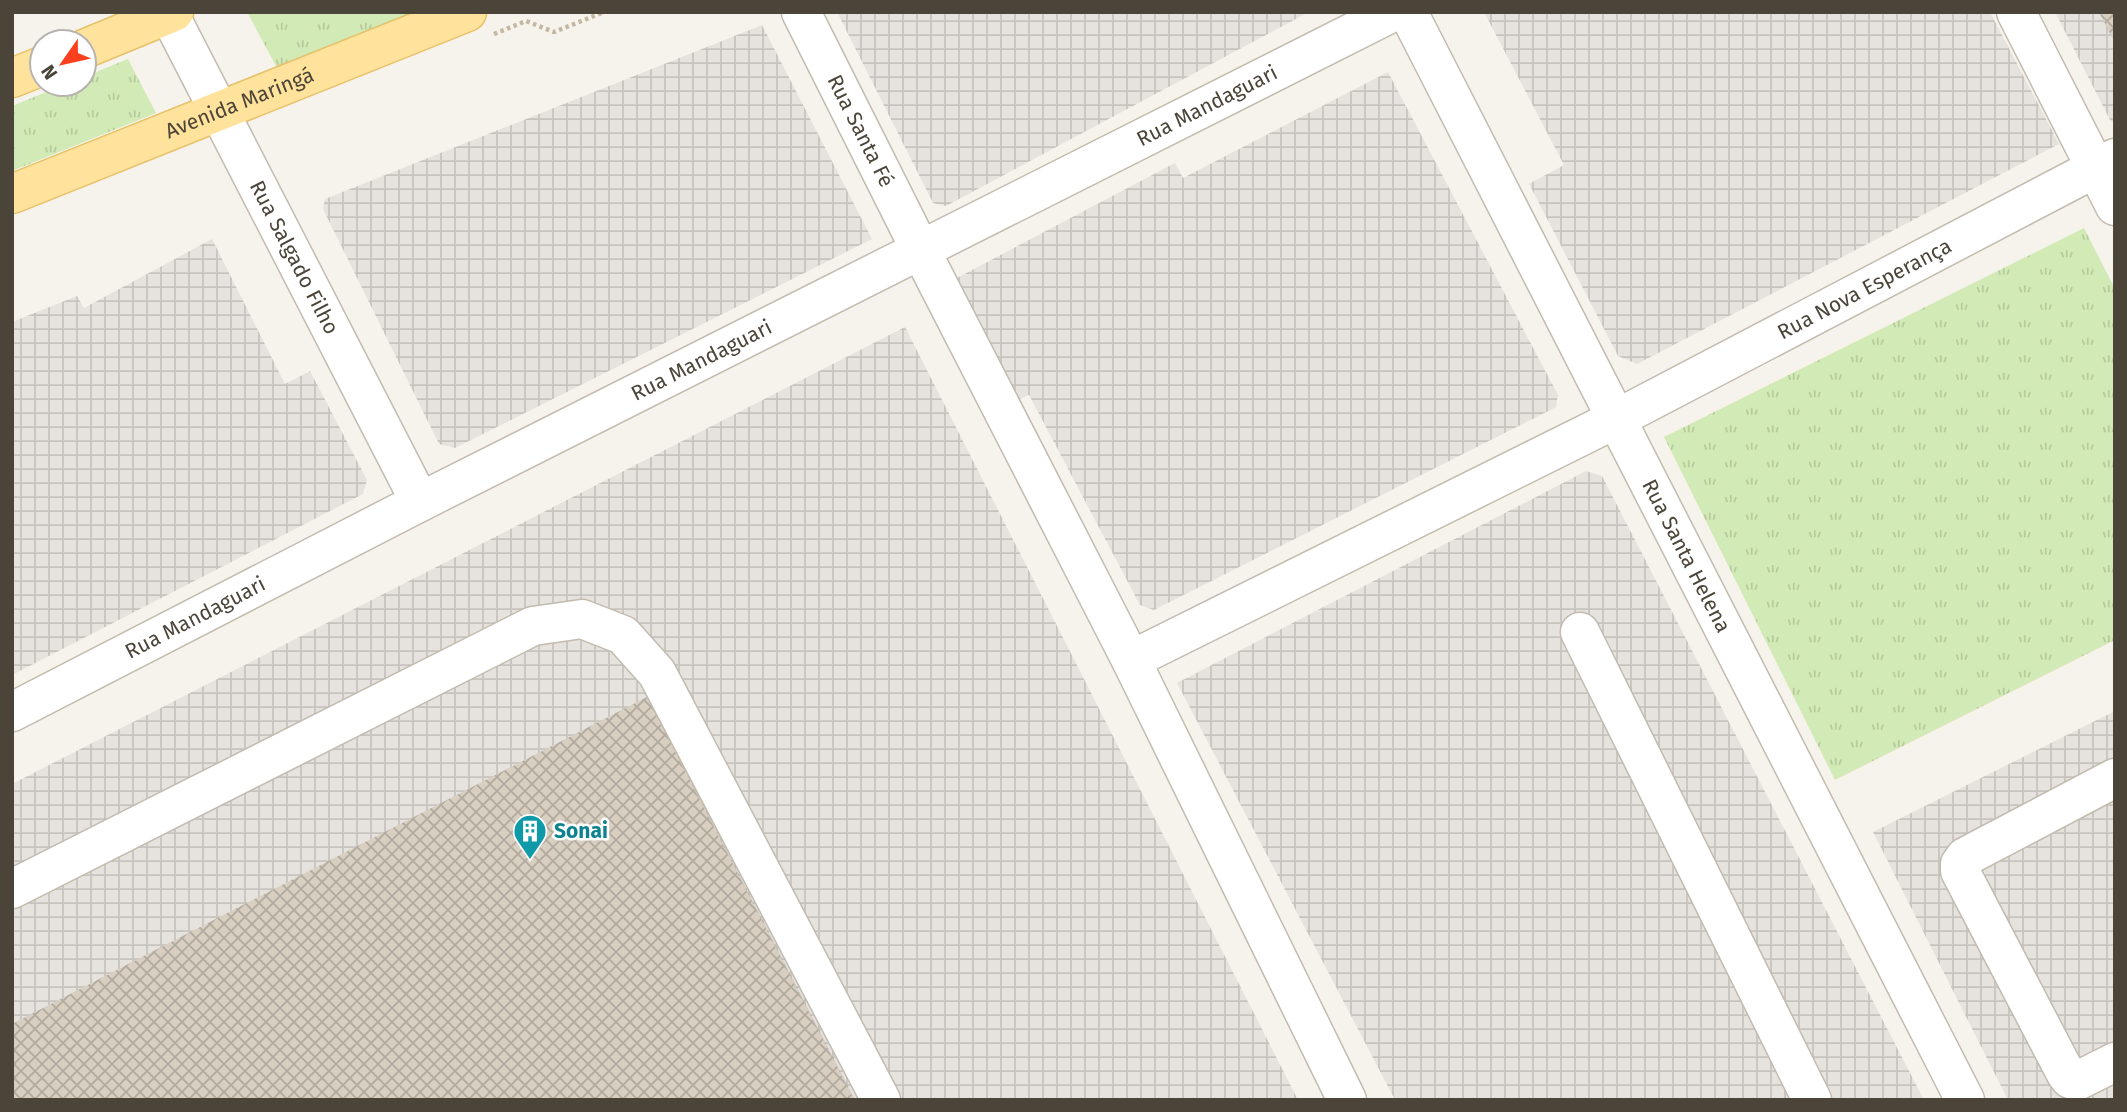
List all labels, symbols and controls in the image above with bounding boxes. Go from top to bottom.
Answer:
north arrow [28,28,98,98]
street label: Rua Mandaguari [1132,59,1282,152]
text: N [36,61,62,84]
street label: Avenida Maringá [161,62,318,144]
street label: Rua Santa Fé [822,70,900,191]
street label: Rua Salgado Filho [244,176,345,339]
street label: Rua Nova Esperança [1773,233,1956,345]
street label: Rua Mandaguari [627,314,776,407]
street label: Rua Santa Helena [1636,475,1736,637]
street label: Rua Mandaguari [121,571,270,665]
building icon: Sonai [511,812,549,861]
place label: Sonai [554,818,608,844]

